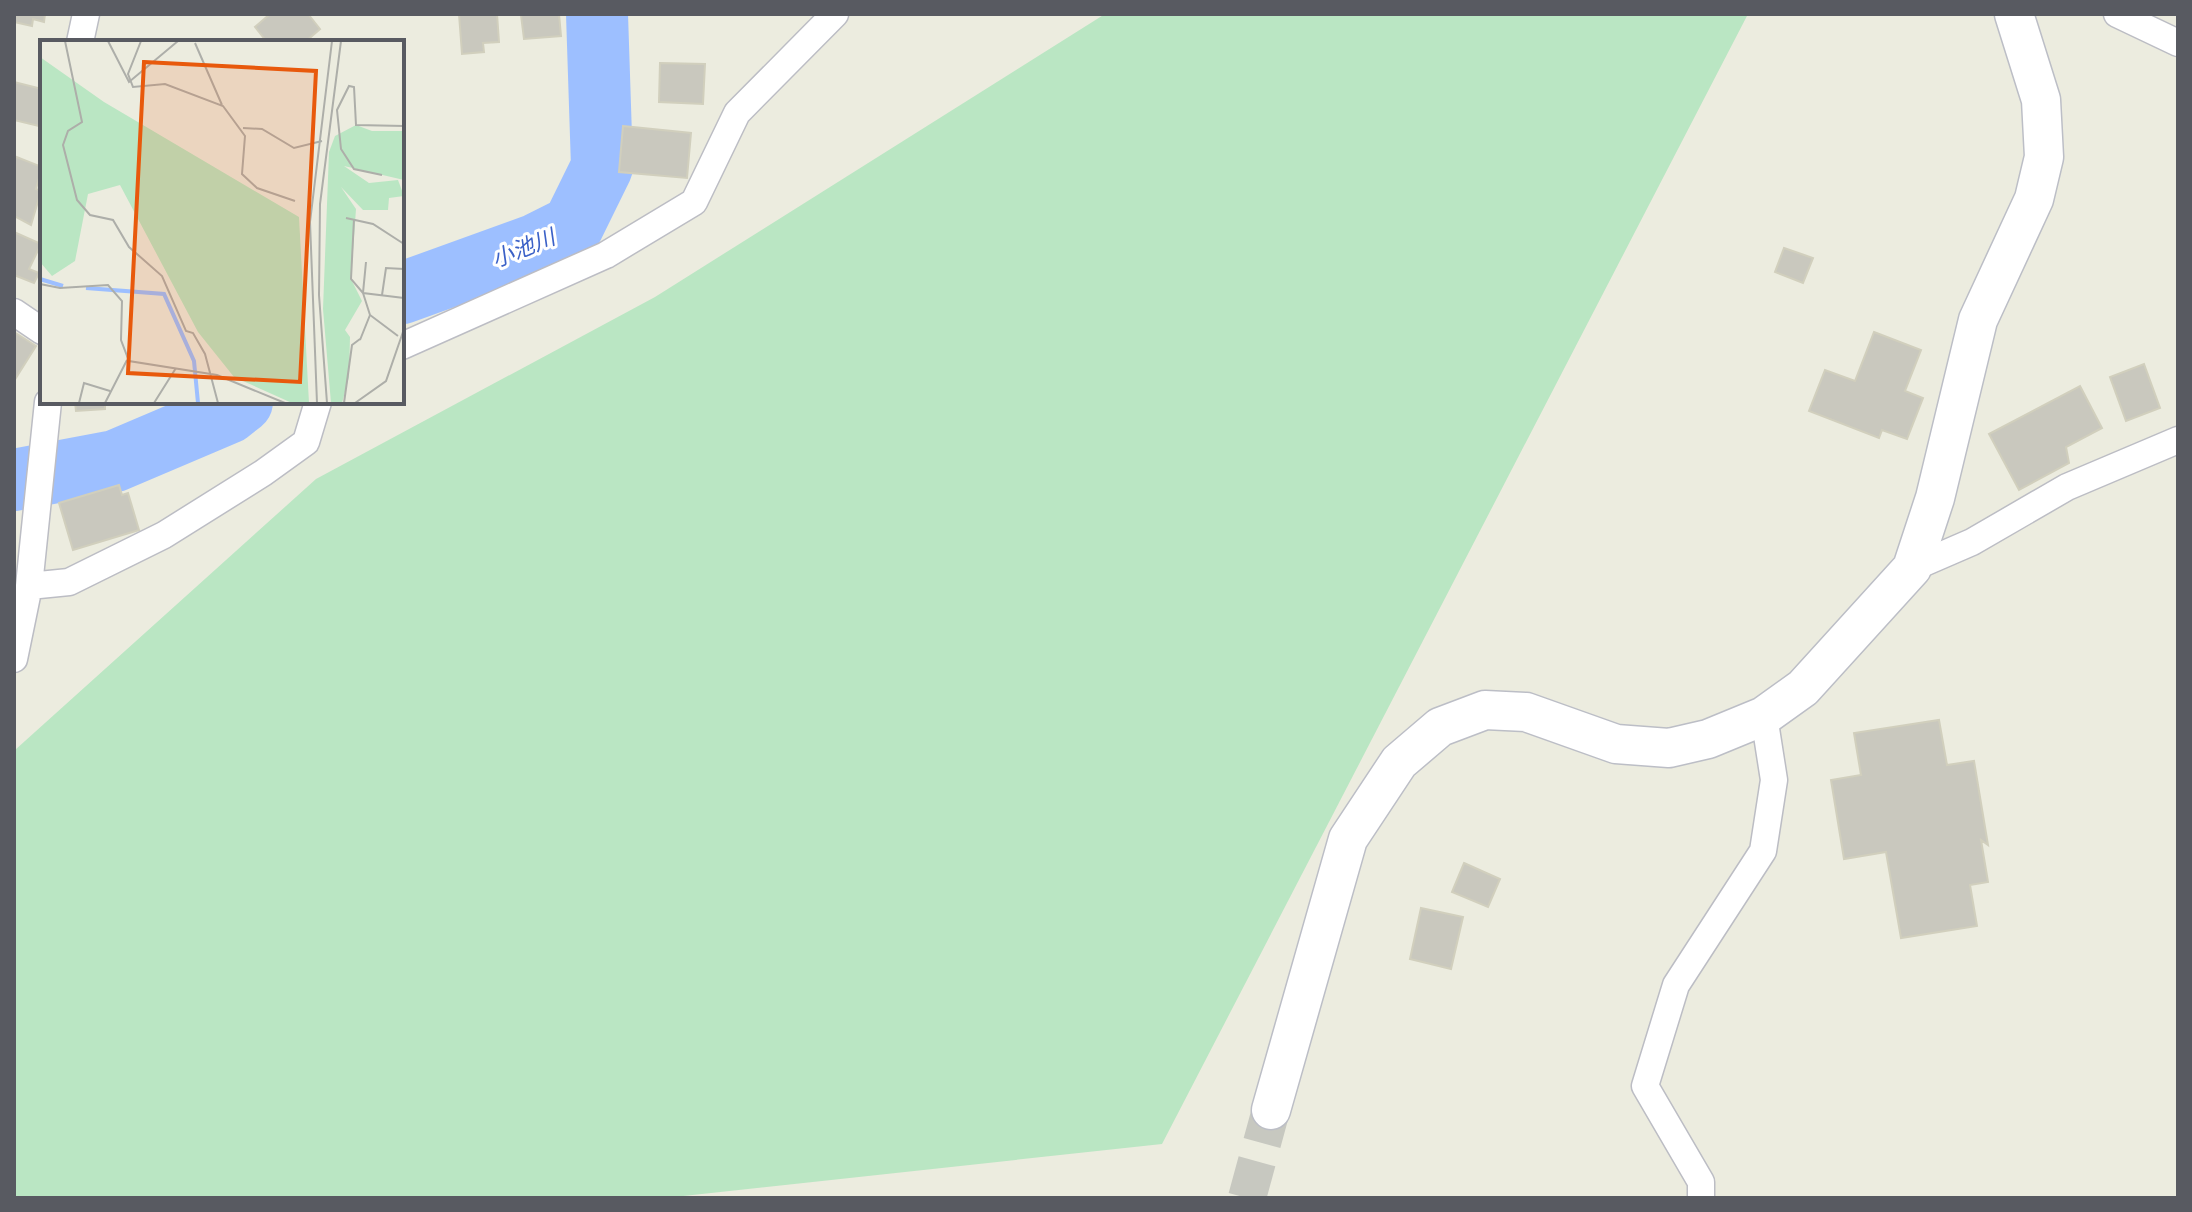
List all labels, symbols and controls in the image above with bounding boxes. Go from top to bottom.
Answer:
inset map [40,40,404,404]
water label: 小池川 [488,224,560,272]

